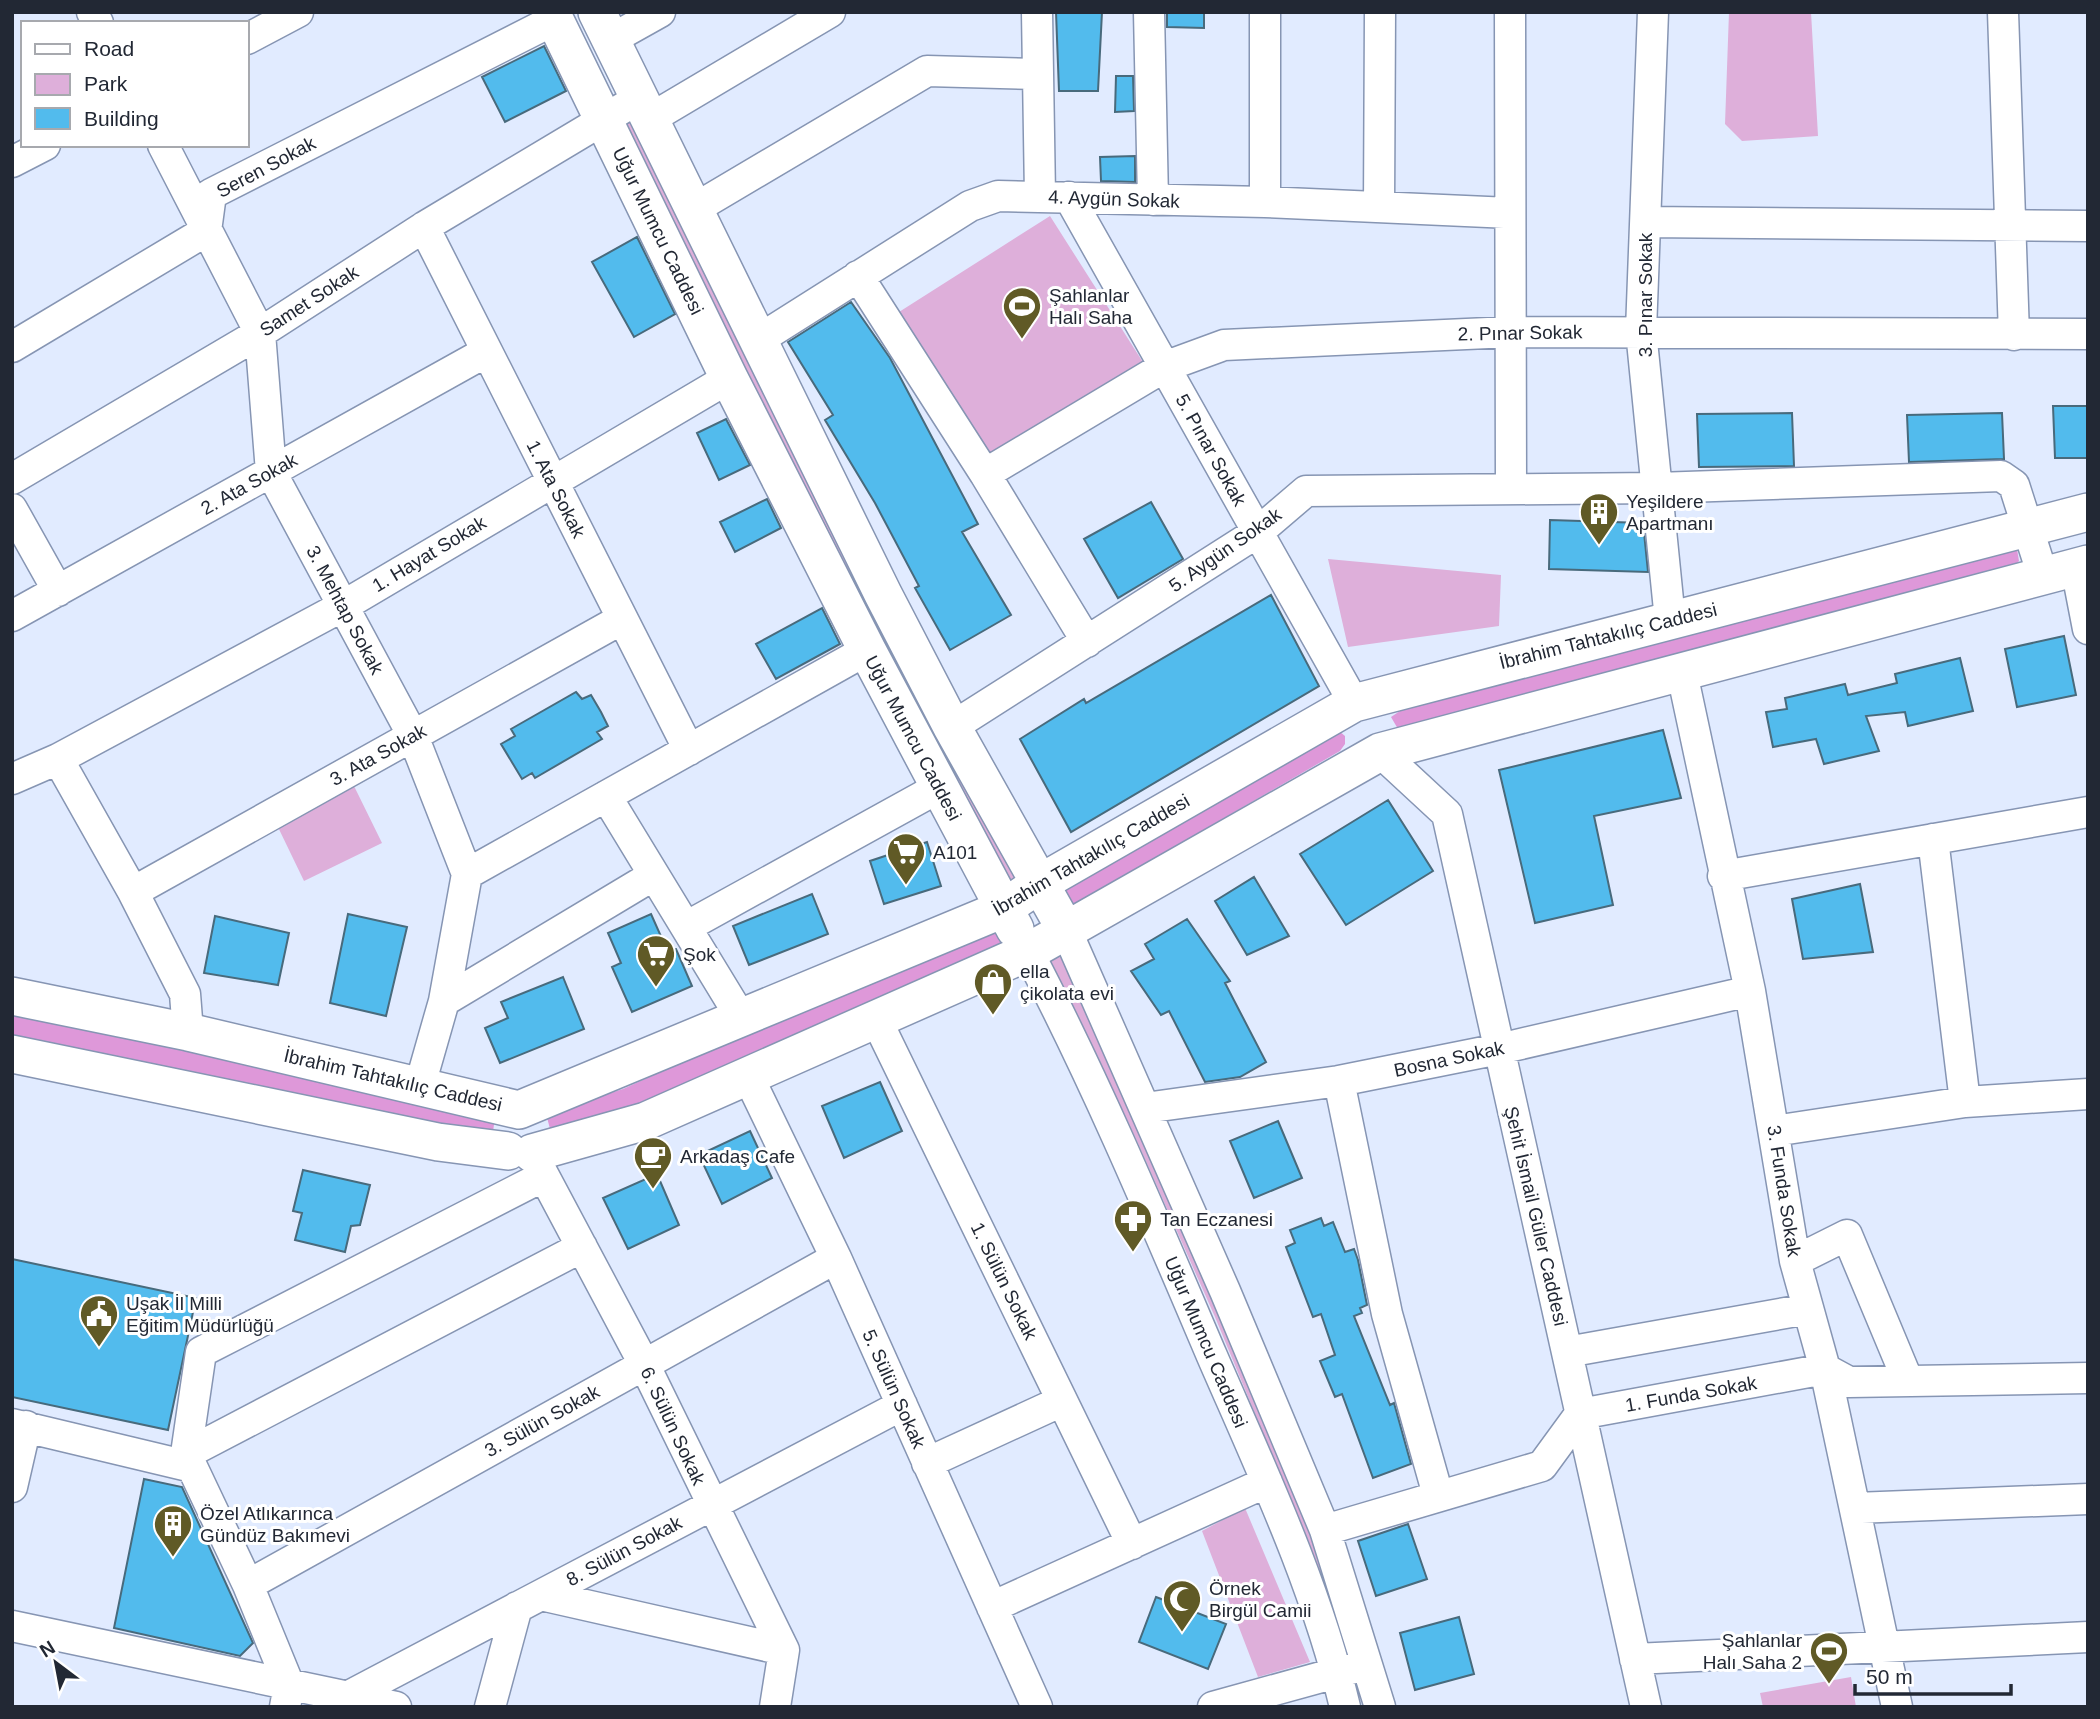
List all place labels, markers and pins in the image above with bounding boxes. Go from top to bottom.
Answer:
sports icon: Şahlanlar Halı Saha [1001,285,1043,340]
place label: Şahlanlar Halı Saha [1049,285,1133,328]
building icon: Yeşildere Apartmanı [1578,491,1620,546]
place label: Yeşildere Apartmanı [1626,491,1714,534]
supermarket icon: A101 [885,831,927,886]
place label: A101 [933,842,977,863]
supermarket icon: Şok [635,933,677,988]
place label: Şok [683,944,716,965]
shop icon: ella çikolata evi [972,961,1014,1016]
place label: ella çikolata evi [1020,961,1114,1004]
cafe icon: Arkadaş Cafe [632,1135,674,1190]
place label: Arkadaş Cafe [680,1146,795,1167]
pharmacy icon: Tan Eczanesi [1112,1198,1154,1253]
place label: Tan Eczanesi [1160,1209,1273,1230]
public building icon: Uşak İl Milli Eğitim Müdürlüğü [78,1293,120,1348]
place label: Uşak İl Milli Eğitim Müdürlüğü [126,1293,274,1336]
building icon: Özel Atlıkarınca Gündüz Bakımevi [152,1503,194,1558]
place label: Özel Atlıkarınca Gündüz Bakımevi [200,1503,350,1546]
mosque icon: Örnek Birgül Camii [1161,1578,1203,1633]
place label: Örnek Birgül Camii [1209,1578,1311,1621]
place label: Şahlanlar Halı Saha 2 [1703,1630,1803,1673]
sports icon: Şahlanlar Halı Saha 2 [1808,1630,1850,1685]

